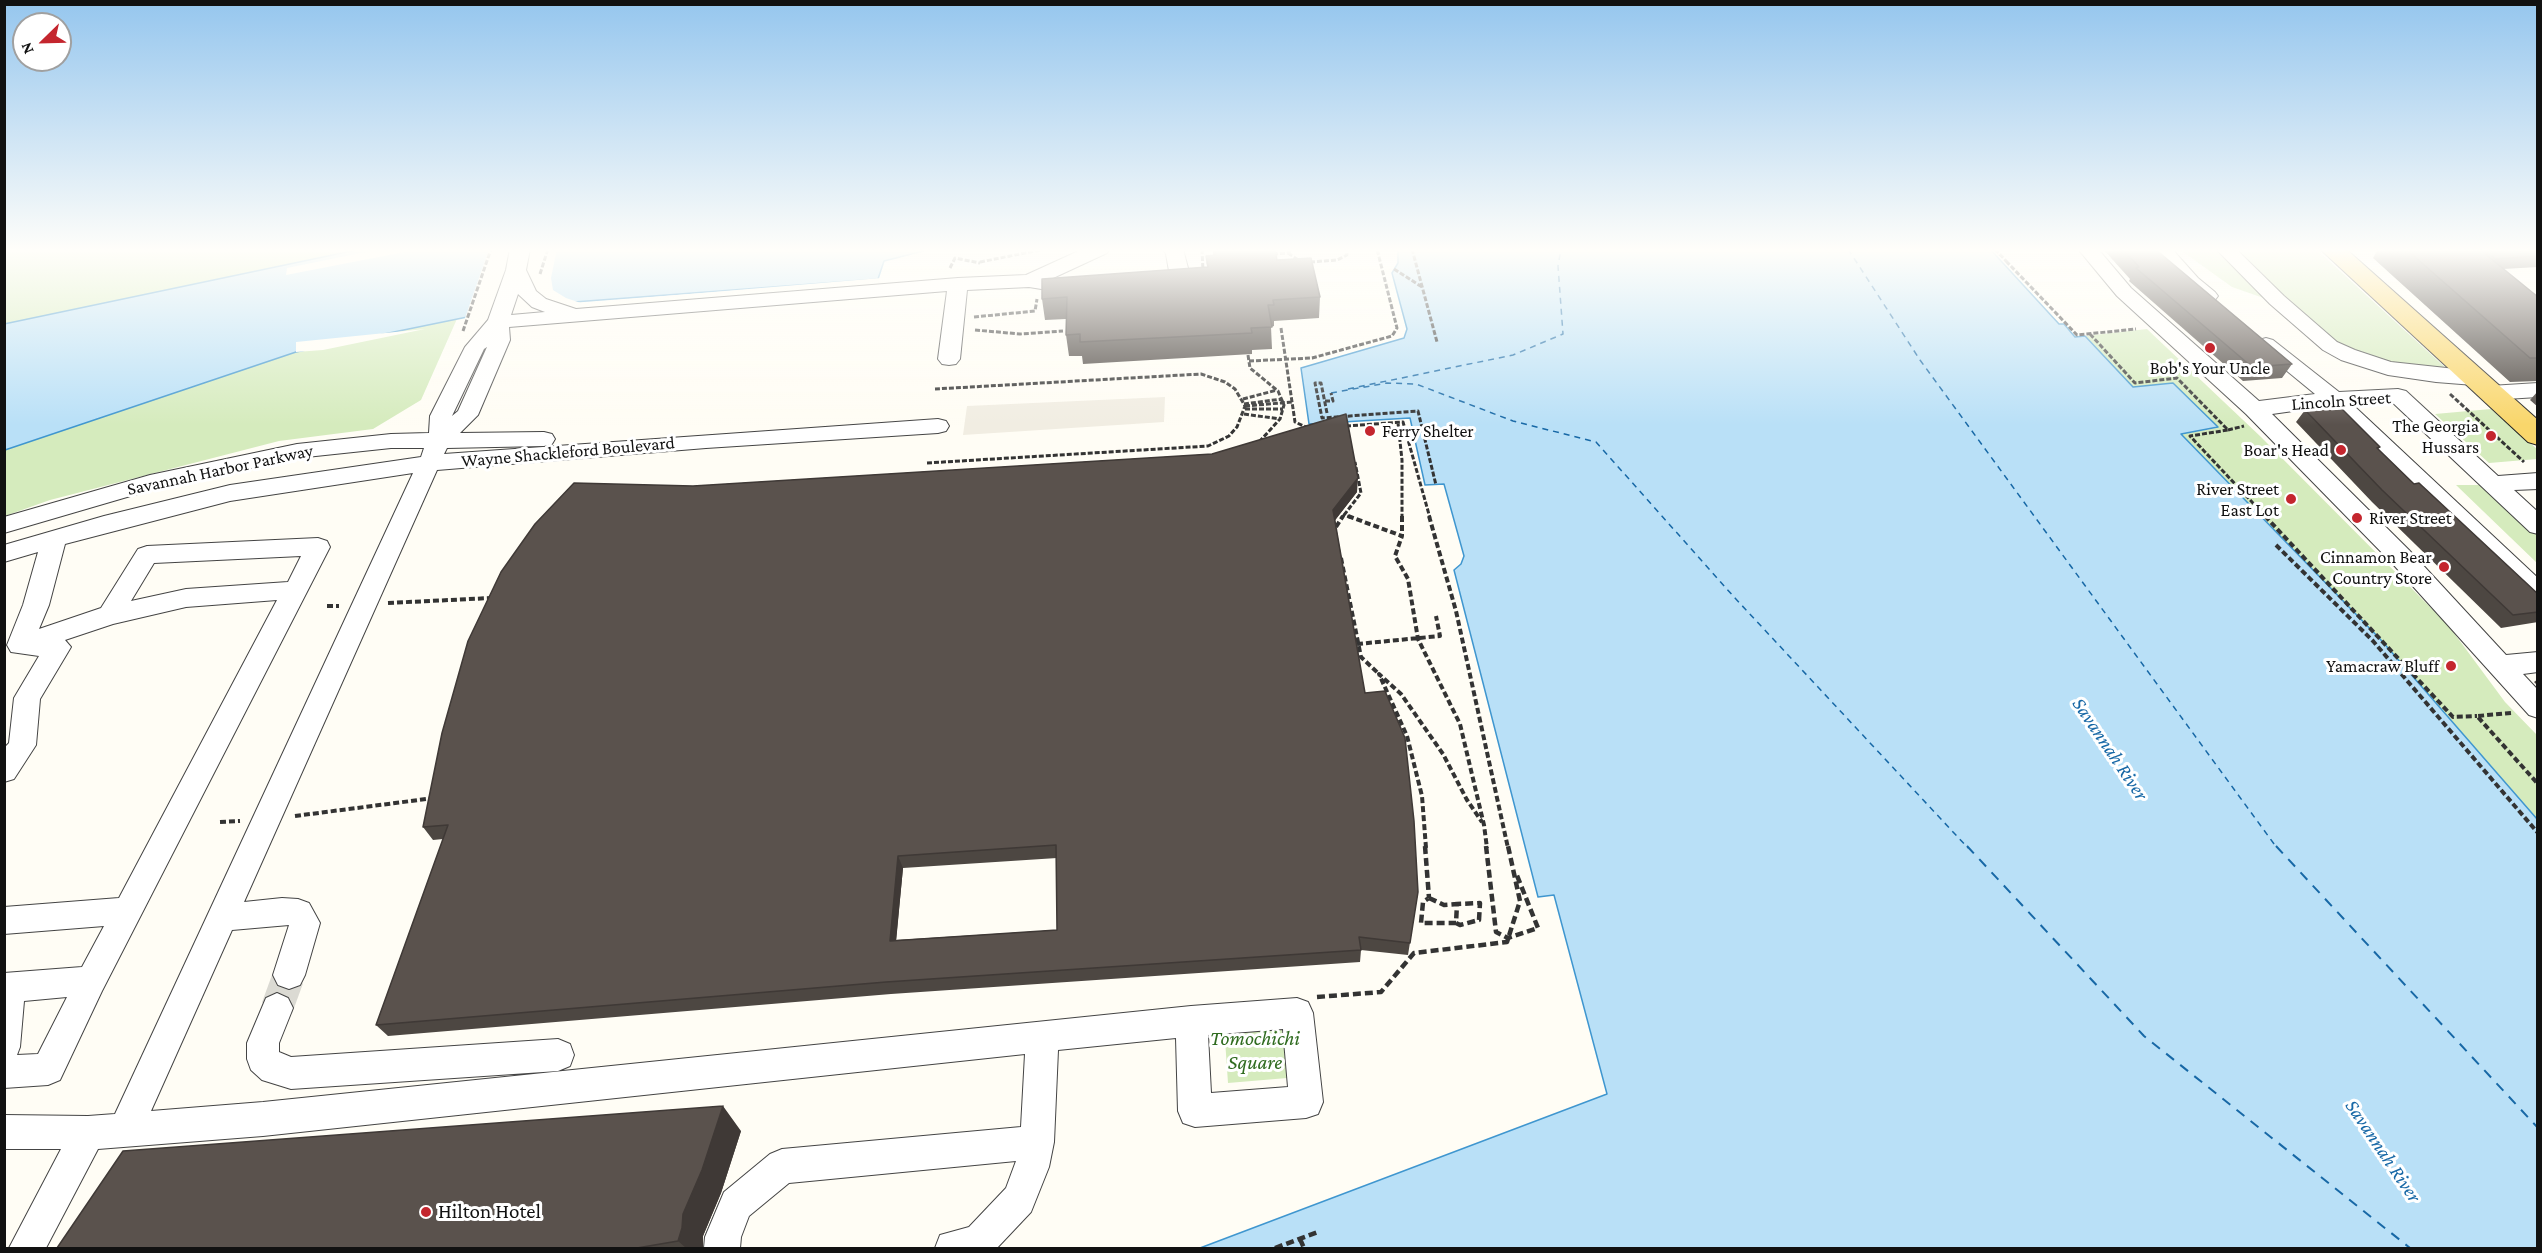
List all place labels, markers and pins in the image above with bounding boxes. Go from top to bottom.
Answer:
marker: Bob's Your Uncle [2203,341,2217,355]
place label: Bob's Your Uncle [2150,357,2270,379]
place label: The Georgia Hussars [2392,415,2479,458]
place label: Ferry Shelter [1382,420,1474,442]
marker: Ferry Shelter [1363,424,1377,438]
marker: The Georgia Hussars [2484,429,2498,443]
place label: Boar's Head [2243,439,2329,461]
marker: Boar's Head [2334,443,2348,457]
place label: River Street East Lot [2196,478,2279,520]
marker: River Street East Lot [2284,492,2298,506]
place label: River Street [2369,507,2452,529]
marker: River Street [2350,511,2364,525]
place label: Cinnamon Bear Country Store [2320,546,2432,588]
marker: Cinnamon Bear Country Store [2437,560,2451,574]
place label: Yamacraw Bluff [2326,655,2439,677]
marker: Yamacraw Bluff [2444,659,2458,673]
place label: Hilton Hotel [438,1199,541,1225]
marker: Hilton Hotel [419,1205,433,1219]

